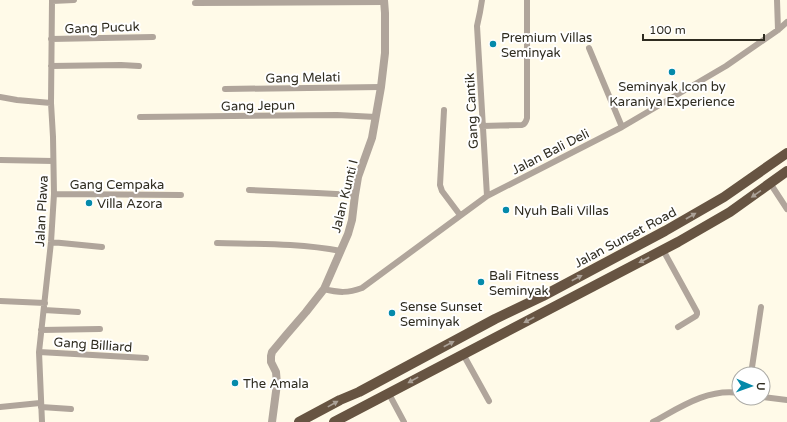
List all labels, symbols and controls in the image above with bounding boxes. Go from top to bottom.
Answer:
scale bar [643,16,764,42]
street label: Gang Pucuk [64,19,140,37]
text: 100 m [649,23,686,37]
place label: Premium Villas Seminyak [501,30,592,61]
marker: Premium Villas Seminyak [488,39,498,49]
marker: Seminyak Icon by Karaniya Experience [667,67,677,77]
street label: Gang Melati [265,69,341,87]
street label: Gang Cantik [462,73,482,149]
place label: Seminyak Icon by Karaniya Experience [609,79,735,110]
street label: Gang Jepun [221,97,295,115]
street label: Jalan Bali Deli [509,126,592,178]
street label: Jalan Kunti I [328,158,362,235]
street label: Jalan Plawa [32,175,52,247]
street label: Gang Cempaka [70,177,164,193]
one-way arrow [750,190,761,198]
place label: Villa Azora [97,196,163,212]
marker: Villa Azora [84,198,94,208]
place label: Nyuh Bali Villas [514,203,609,219]
street label: Jalan Sunset Road [572,204,679,272]
marker: Nyuh Bali Villas [501,205,511,215]
one-way arrow [685,212,697,219]
one-way arrow [638,257,650,263]
place label: Bali Fitness Seminyak [489,268,559,299]
one-way arrow [571,274,582,281]
marker: Bali Fitness Seminyak [476,277,486,287]
place label: Sense Sunset Seminyak [400,299,483,330]
marker: Sense Sunset Seminyak [387,308,397,318]
one-way arrow [523,317,534,323]
street label: Gang Billiard [53,334,133,356]
one-way arrow [443,340,454,347]
north arrow [731,366,771,406]
place label: The Amala [243,376,309,392]
one-way arrow [408,377,419,384]
marker: The Amala [230,378,240,388]
text: U [754,382,767,391]
one-way arrow [328,400,339,407]

